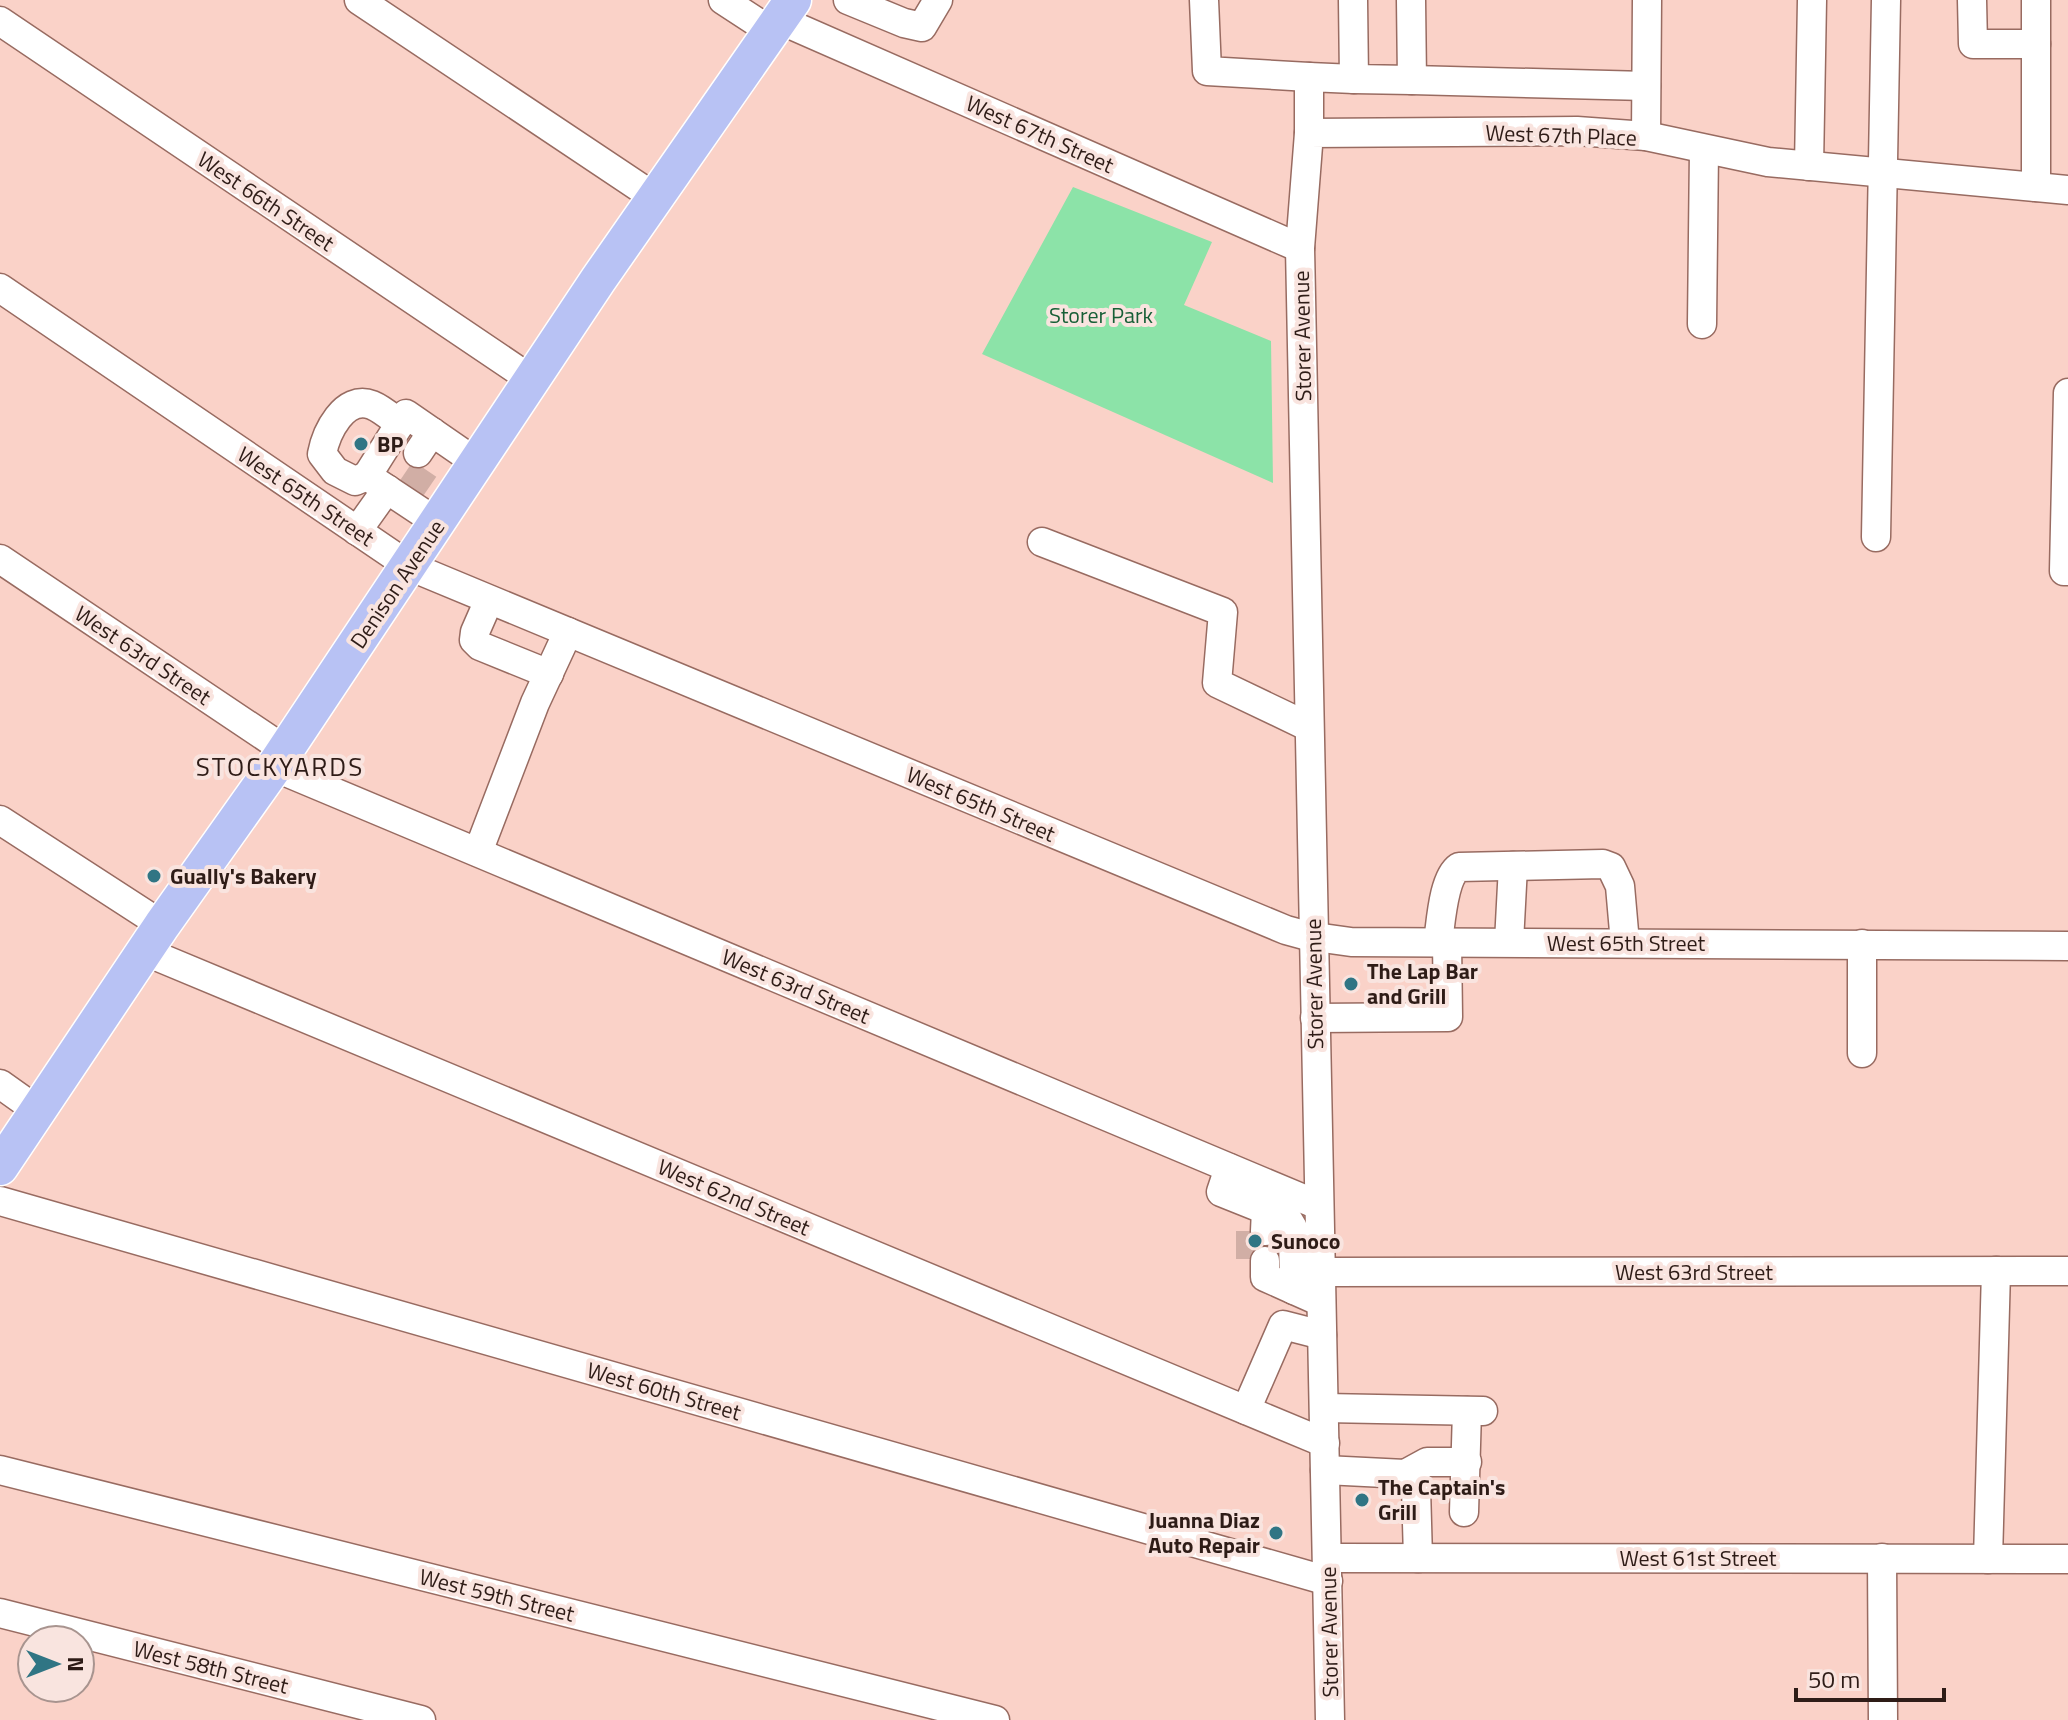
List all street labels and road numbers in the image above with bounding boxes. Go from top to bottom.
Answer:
street label: West 67th Street [961,86,1120,182]
street label: West 67th Place [1485,115,1637,155]
street label: West 66th Street [191,143,342,260]
street label: Storer Avenue [1284,270,1320,402]
street label: West 65th Street [231,438,382,555]
street label: Denison Avenue [341,513,453,655]
street label: West 63rd Street [68,597,218,713]
street label: West 65th Street [901,757,1061,851]
street label: Storer Avenue [1296,918,1332,1050]
street label: West 65th Street [1547,926,1706,960]
street label: West 63rd Street [717,939,876,1033]
street label: West 62nd Street [653,1150,816,1245]
street label: West 63rd Street [1615,1255,1773,1289]
street label: West 60th Street [583,1353,745,1429]
street label: West 61st Street [1619,1541,1777,1575]
street label: West 59th Street [416,1559,578,1631]
street label: Storer Avenue [1311,1566,1347,1698]
street label: West 58th Street [130,1631,292,1703]

